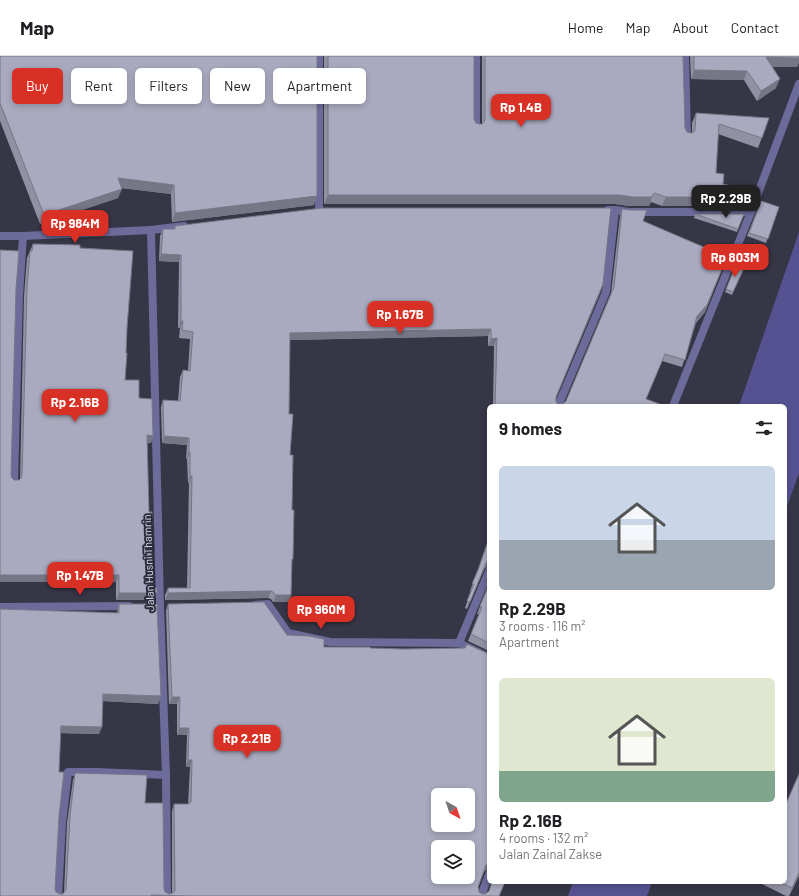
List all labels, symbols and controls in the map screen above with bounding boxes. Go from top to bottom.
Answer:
text: Map [20,16,54,39]
text: Home [568,19,604,36]
text: Map [626,19,650,36]
text: About [672,19,709,36]
text: Contact [731,19,779,36]
chip: Buy [12,68,63,104]
chip: Rent [71,68,127,104]
chip: Filters [135,68,202,104]
chip: New [210,68,265,104]
chip: Apartment [273,68,366,104]
pin: Rp 1.4B [484,94,558,128]
text: Rp 1.4B [500,99,542,115]
pin: Rp 2.29B [685,185,767,219]
text: Rp 2.29B [701,190,752,206]
pin: Rp 984M [38,210,112,244]
text: Rp 984M [50,215,100,231]
pin: Rp 803M [698,244,772,278]
text: Rp 803M [711,249,759,265]
pin: Rp 1.67B [359,301,441,335]
text: Rp 1.67B [376,306,424,322]
pin: Rp 2.16B [34,389,116,423]
text: Rp 2.16B [51,394,99,410]
icon: filters [753,417,775,439]
text: 9 homes [499,418,562,438]
icon: home [601,492,673,564]
street label: Jalan Husni Thamrin [140,514,156,612]
pin: Rp 1.47B [39,562,121,596]
text: Rp 1.47B [56,567,104,583]
pin: Rp 960M [284,596,358,630]
text: Rp 2.29B [499,598,566,618]
text: Rp 960M [297,601,345,617]
text: 3 rooms · 116 m² [499,618,586,634]
text: Apartment [499,634,560,650]
icon: home [601,704,673,776]
pin: Rp 2.21B [206,725,288,759]
text: Rp 2.21B [223,730,271,746]
north arrow [431,788,475,832]
map controls [431,788,475,884]
text: Rp 2.16B [499,810,562,830]
text: 4 rooms · 132 m² [499,830,588,846]
button: layers [431,840,475,884]
text: Jalan Zainal Zakse [499,846,602,862]

